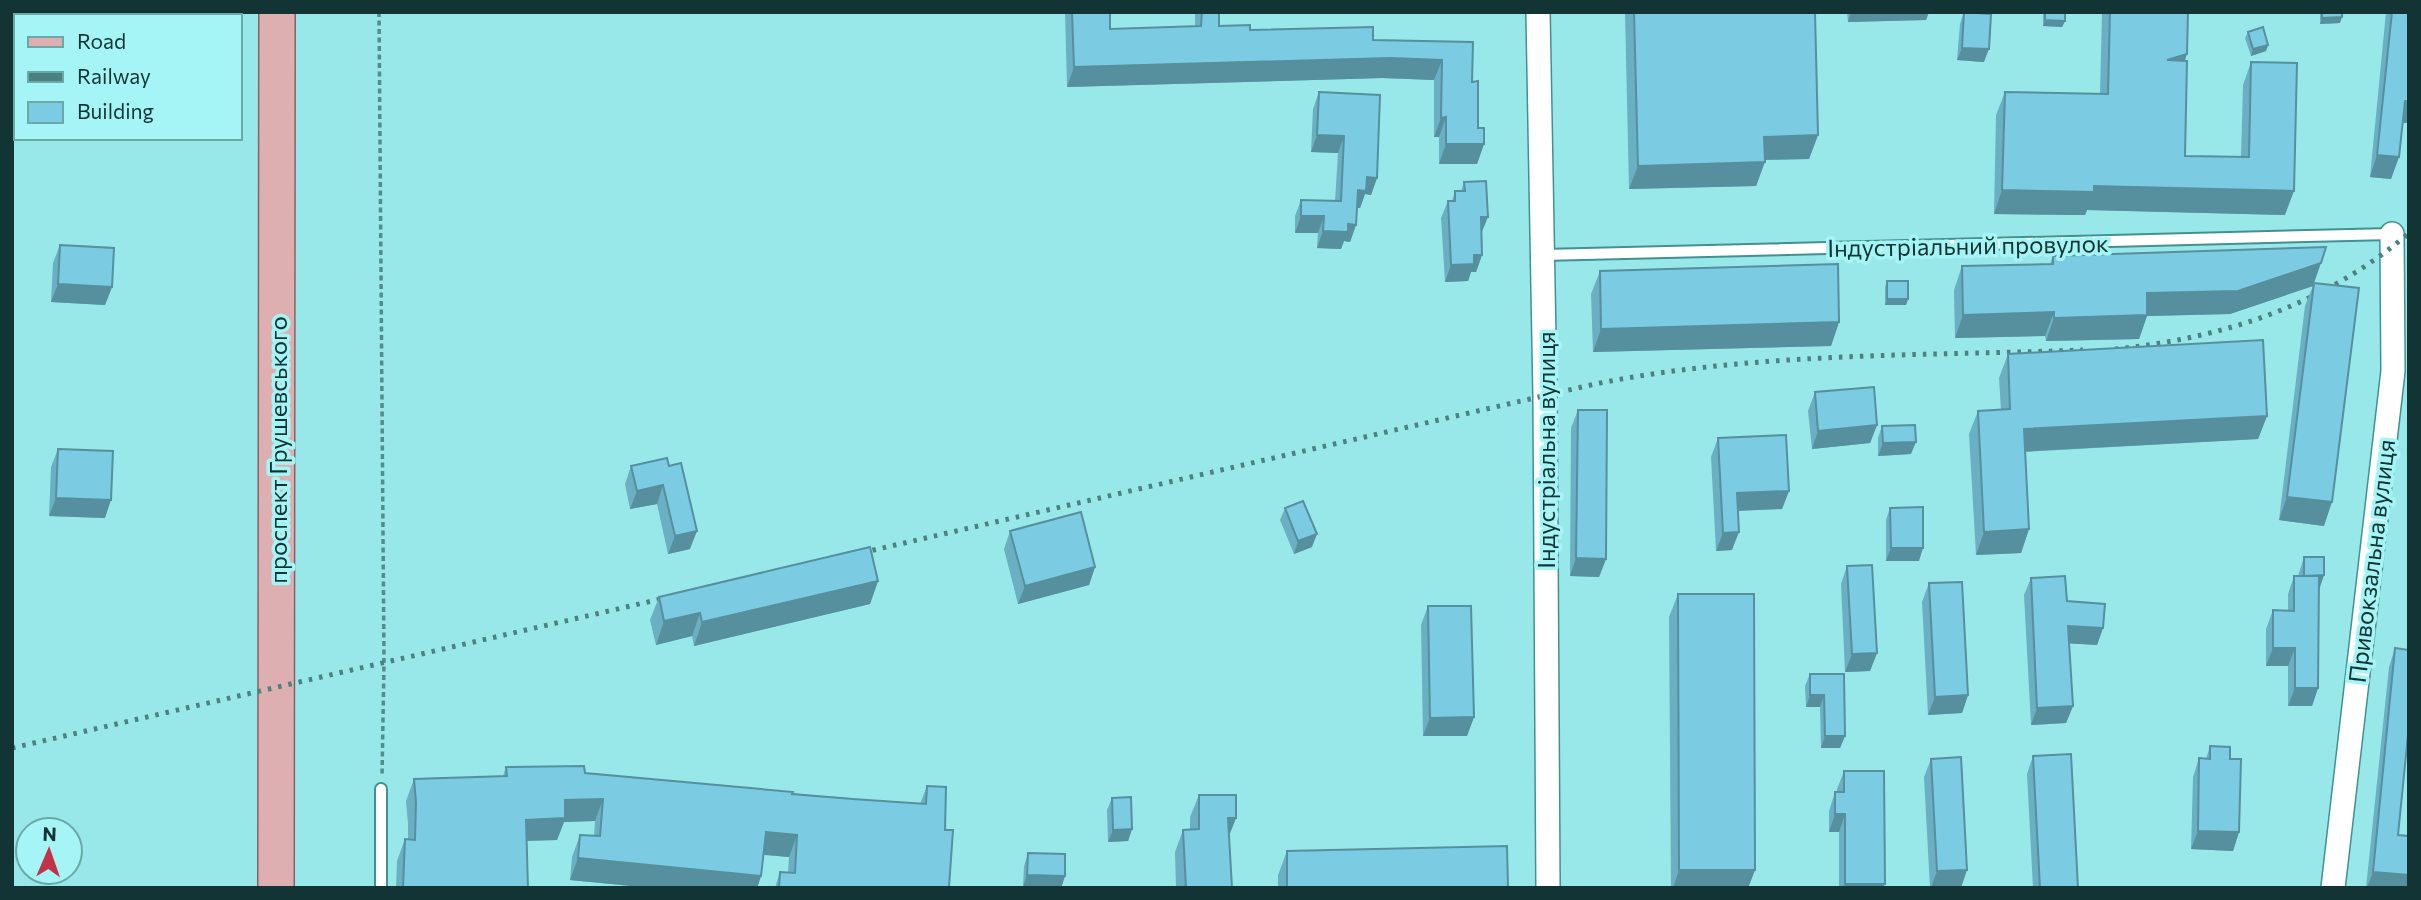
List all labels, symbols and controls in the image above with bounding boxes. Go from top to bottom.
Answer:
legend [14,14,242,140]
text: Road [77,28,126,53]
text: Railway [77,63,151,88]
text: Building [77,98,154,123]
street label: Індустріальний провулок [1827,228,2109,262]
street label: проспект Грушевського [263,316,292,584]
street label: Індустріальна вулиця [1531,331,1560,569]
street label: Привокзальна вулиця [2342,438,2400,684]
north arrow [14,816,84,886]
text: N [42,822,57,845]

